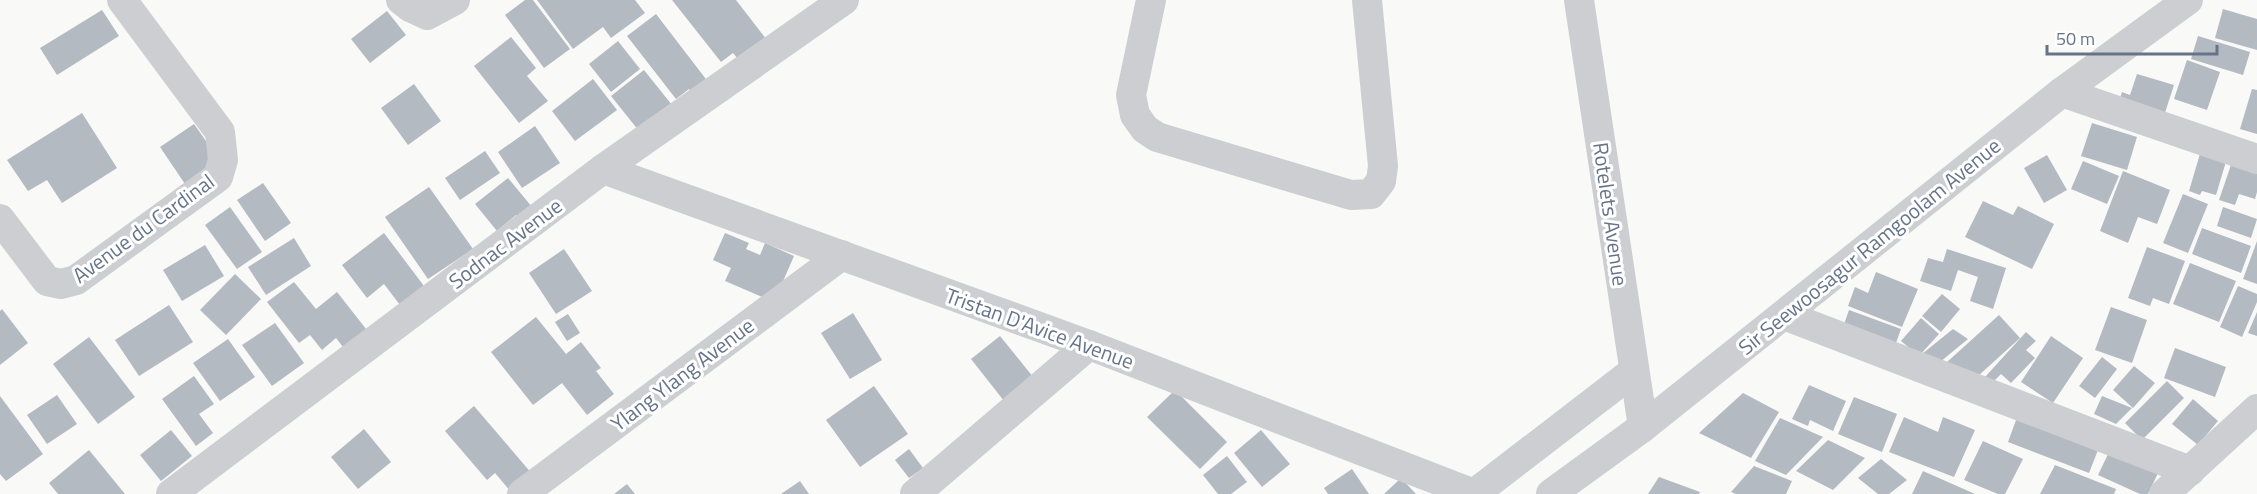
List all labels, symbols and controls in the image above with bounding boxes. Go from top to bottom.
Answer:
scale bar [2047,18,2216,56]
text: 50 m [2056,25,2095,52]
street label: Sir Seewoosagur Ramgoolam Avenue [1731,130,2007,362]
street label: Rotelets Avenue [1585,140,1637,288]
street label: Avenue du Cardinal [65,166,221,290]
street label: Sodnac Avenue [442,190,568,296]
street label: Tristan D'Avice Avenue [941,279,1139,377]
street label: Ylang Ylang Avenue [604,309,760,439]

